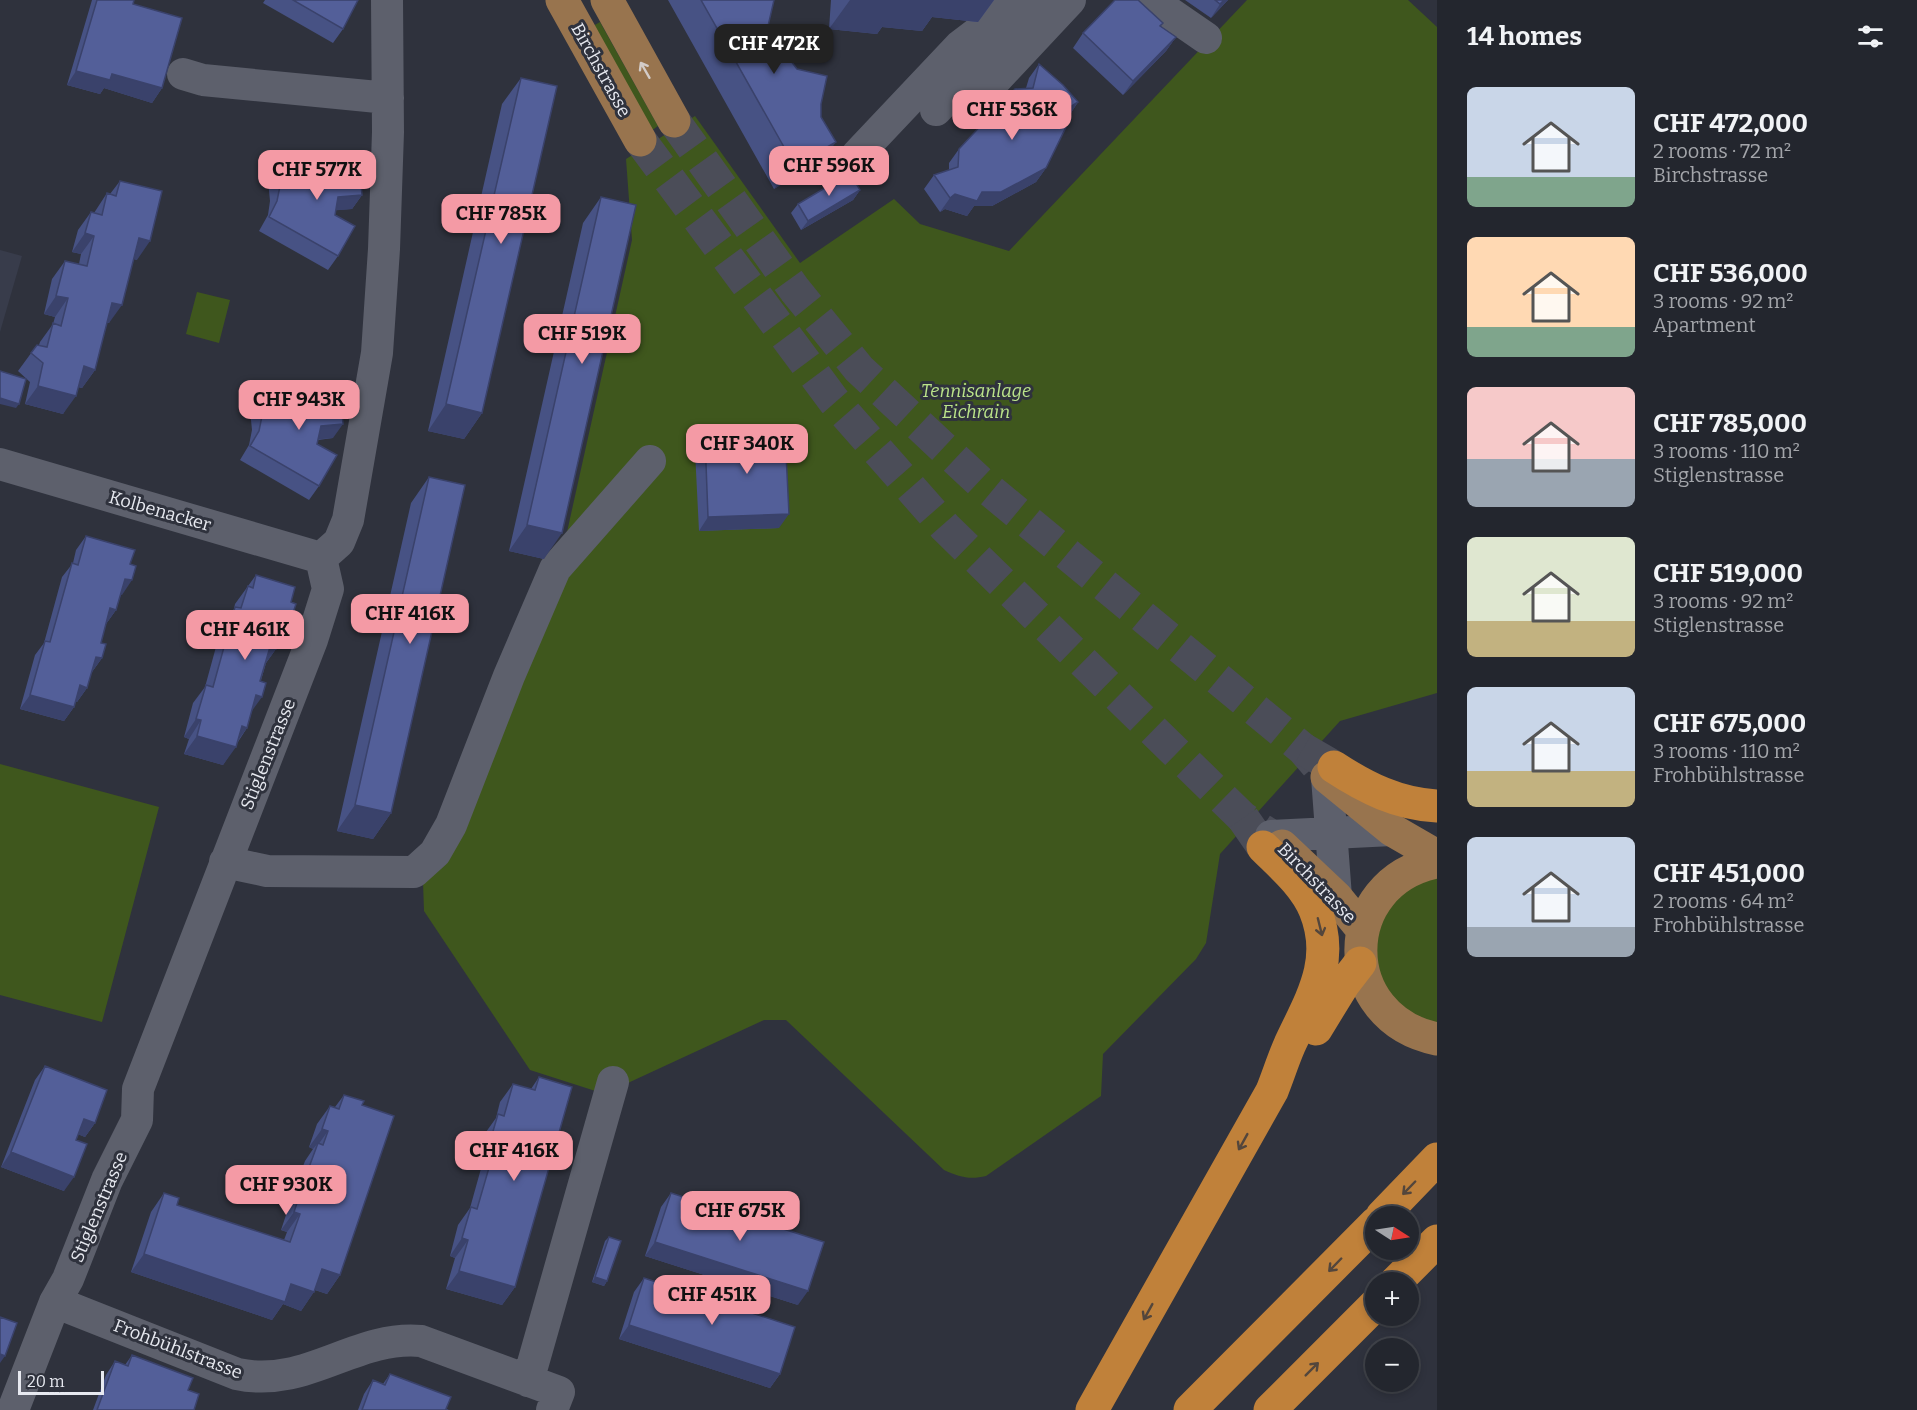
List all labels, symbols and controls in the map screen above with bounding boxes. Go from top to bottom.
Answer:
street label: Birchstrasse [566,19,636,121]
icon: filters [1854,20,1887,53]
text: 14 homes [1467,21,1582,52]
pin: CHF 472K [712,24,836,75]
text: CHF 472K [728,31,820,55]
one-way arrow [639,62,650,80]
pin: CHF 536K [950,90,1074,141]
text: CHF 536K [966,97,1058,121]
text: CHF 472,000 [1653,108,1808,139]
icon: home [1515,111,1587,183]
text: 2 rooms · 72 m² [1653,139,1791,163]
pin: CHF 596K [767,146,891,197]
pin: CHF 577K [255,150,379,201]
text: CHF 596K [783,153,875,177]
text: CHF 577K [272,157,362,181]
text: Birchstrasse [1653,163,1768,187]
pin: CHF 785K [439,194,563,245]
text: CHF 785K [455,201,547,225]
text: CHF 536,000 [1653,258,1808,289]
icon: home [1515,261,1587,333]
text: 3 rooms · 92 m² [1653,289,1793,313]
text: Apartment [1653,313,1756,337]
pin: CHF 519K [520,314,644,365]
text: CHF 519K [538,321,626,345]
pin: CHF 943K [237,380,361,431]
park label: Tennisanlage Eichrain [921,380,1031,423]
text: CHF 943K [253,387,345,411]
text: CHF 785,000 [1653,408,1807,439]
icon: home [1515,411,1587,483]
pin: CHF 340K [685,424,809,475]
text: CHF 340K [700,431,794,455]
text: 3 rooms · 110 m² [1653,439,1800,463]
text: Stiglenstrasse [1653,463,1784,487]
street label: Kolbenacker [106,486,214,536]
text: CHF 519,000 [1653,558,1803,589]
icon: home [1515,561,1587,633]
text: 3 rooms · 92 m² [1653,589,1793,613]
pin: CHF 416K [348,594,472,645]
text: CHF 416K [365,601,455,625]
pin: CHF 461K [183,610,307,661]
text: Stiglenstrasse [1653,613,1784,637]
text: CHF 461K [200,617,290,641]
street label: Stiglenstrasse [236,695,300,813]
text: CHF 675,000 [1653,708,1806,739]
icon: home [1515,711,1587,783]
text: 3 rooms · 110 m² [1653,739,1800,763]
text: Frohbühlstrasse [1653,763,1804,787]
street label: Birchstrasse [1273,838,1361,928]
text: CHF 451,000 [1653,858,1805,889]
icon: home [1515,861,1587,933]
text: 2 rooms · 64 m² [1653,889,1794,913]
text: Frohbühlstrasse [1653,913,1804,937]
one-way arrow [1314,917,1326,936]
pin: CHF 416K [452,1131,576,1182]
one-way arrow [1237,1133,1248,1151]
text: CHF 416K [469,1138,559,1162]
street label: Stiglenstrasse [66,1148,132,1266]
pin: CHF 930K [224,1165,348,1216]
text: CHF 930K [239,1172,333,1196]
one-way arrow [1402,1180,1417,1195]
pin: CHF 675K [678,1191,802,1242]
text: CHF 675K [695,1198,785,1222]
north arrow [1365,1206,1419,1260]
map controls [1365,1206,1419,1392]
one-way arrow [1328,1258,1342,1273]
button: + [1365,1272,1419,1326]
pin: CHF 451K [650,1275,774,1326]
text: CHF 451K [667,1282,757,1306]
one-way arrow [1142,1303,1154,1320]
street label: Frohbühlstrasse [110,1314,246,1384]
button: − [1365,1338,1419,1392]
one-way arrow [1304,1361,1319,1376]
scale bar [18,1368,104,1396]
text: 20 m [27,1372,64,1391]

